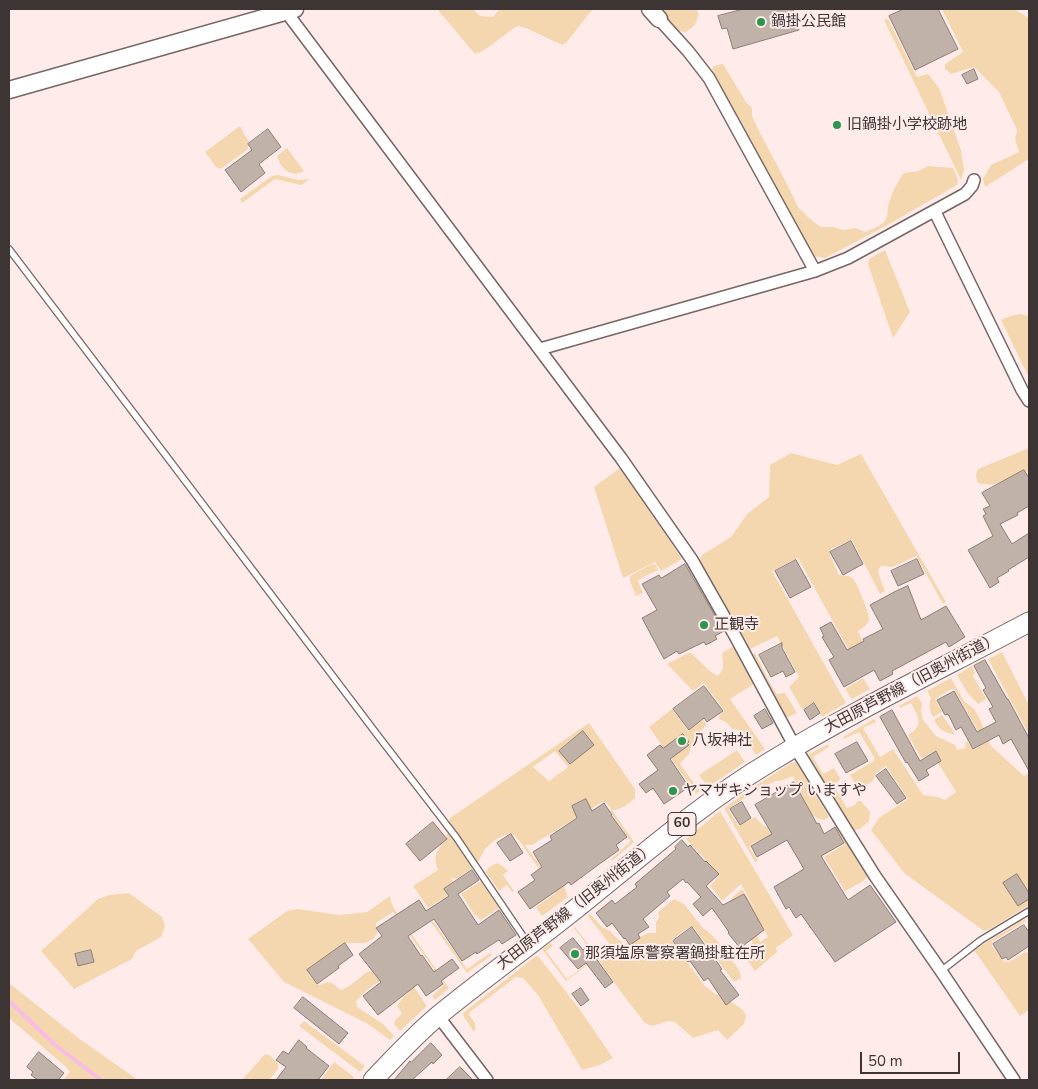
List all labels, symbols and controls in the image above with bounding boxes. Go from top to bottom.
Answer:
place label: 鍋掛公民館 [771,13,846,31]
marker: 鍋掛公民館 [755,16,767,28]
place label: 旧鍋掛小学校跡地 [847,116,967,134]
marker: 旧鍋掛小学校跡地 [831,119,843,131]
place label: 正観寺 [714,616,759,634]
marker: 正観寺 [698,619,710,631]
street label: 大田原芦野線（旧奥州街道） [822,630,1002,738]
place label: 八坂神社 [692,732,752,750]
marker: 八坂神社 [676,735,688,747]
place label: ヤマザキショップ いますや [683,782,867,800]
marker: ヤマザキショップ いますや [667,785,679,797]
road number: 60 [668,812,696,836]
street label: 大田原芦野線（旧奥州街道） [494,840,658,974]
place label: 那須塩原警察署鍋掛駐在所 [585,945,765,963]
marker: 那須塩原警察署鍋掛駐在所 [569,948,581,960]
scale bar [863,1042,963,1074]
text: 50 m [868,1051,903,1071]

